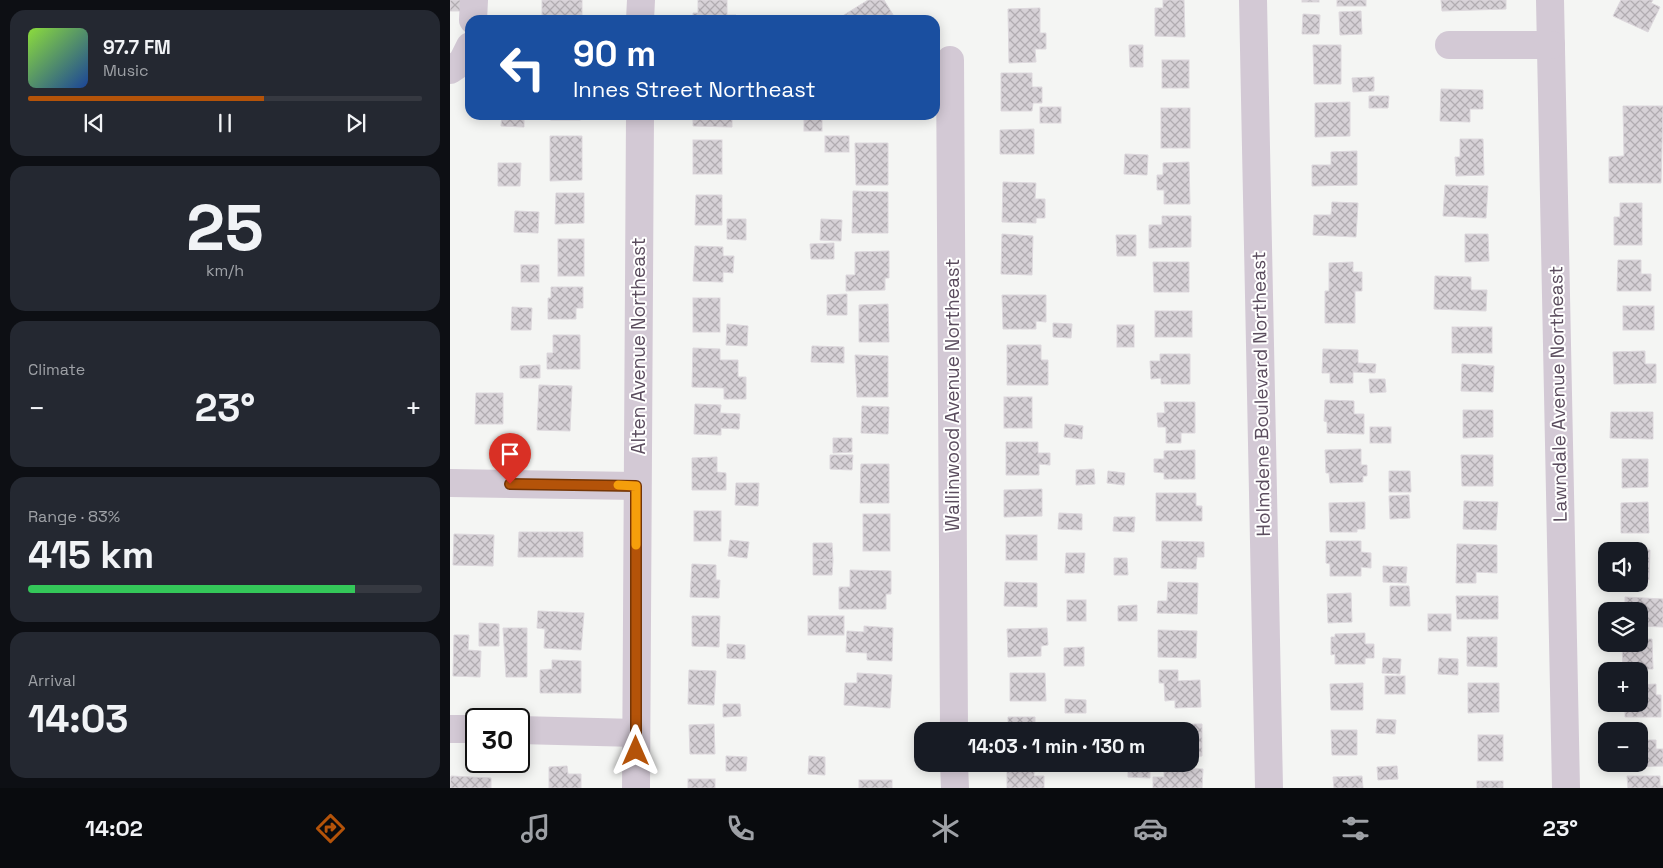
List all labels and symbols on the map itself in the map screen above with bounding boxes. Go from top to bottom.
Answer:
street label: Alten Avenue Northeast [626,237,651,455]
street label: Holmdene Boulevard Northeast [1246,251,1276,537]
street label: Wallinwood Avenue Northeast [940,259,965,531]
street label: Lawndale Avenue Northeast [1543,266,1573,522]
pin [489,433,531,484]
speed limit sign: 30 [465,708,530,773]
position arrow [609,724,661,776]

